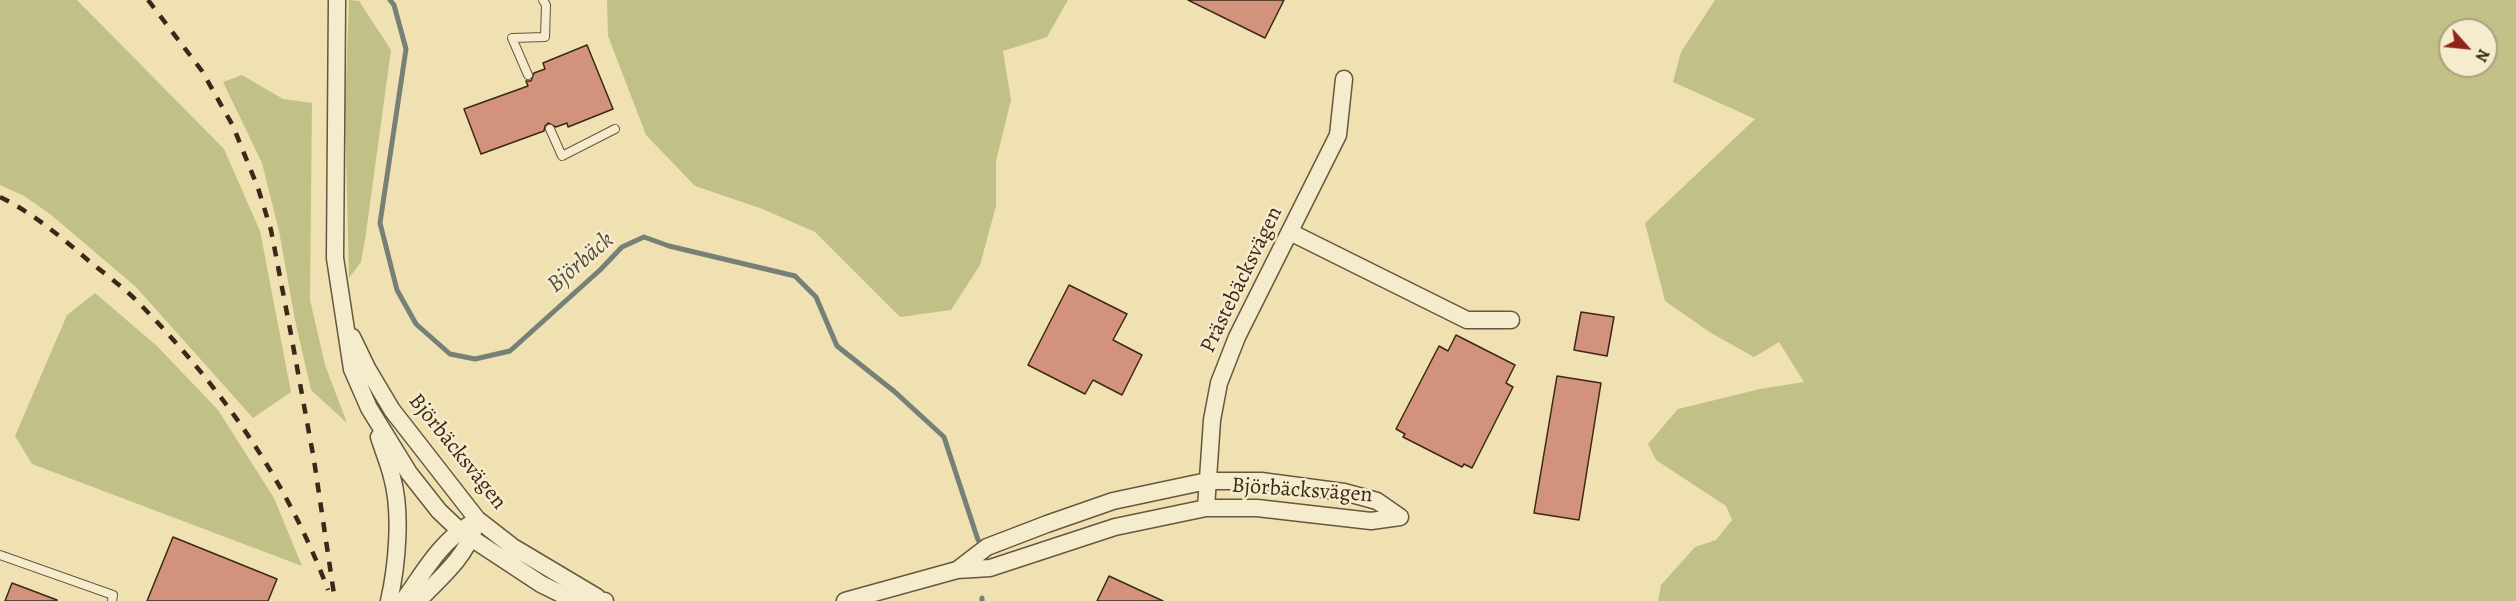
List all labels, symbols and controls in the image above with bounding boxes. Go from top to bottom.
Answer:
north arrow [2438,18,2498,78]
text: N [2470,45,2495,65]
street label: Prästebäcksvägen [1195,203,1289,357]
water label: Björbäck [542,226,620,300]
street label: Björbäcksvägen [402,389,512,515]
street label: Björbäcksvägen [1231,473,1373,509]

